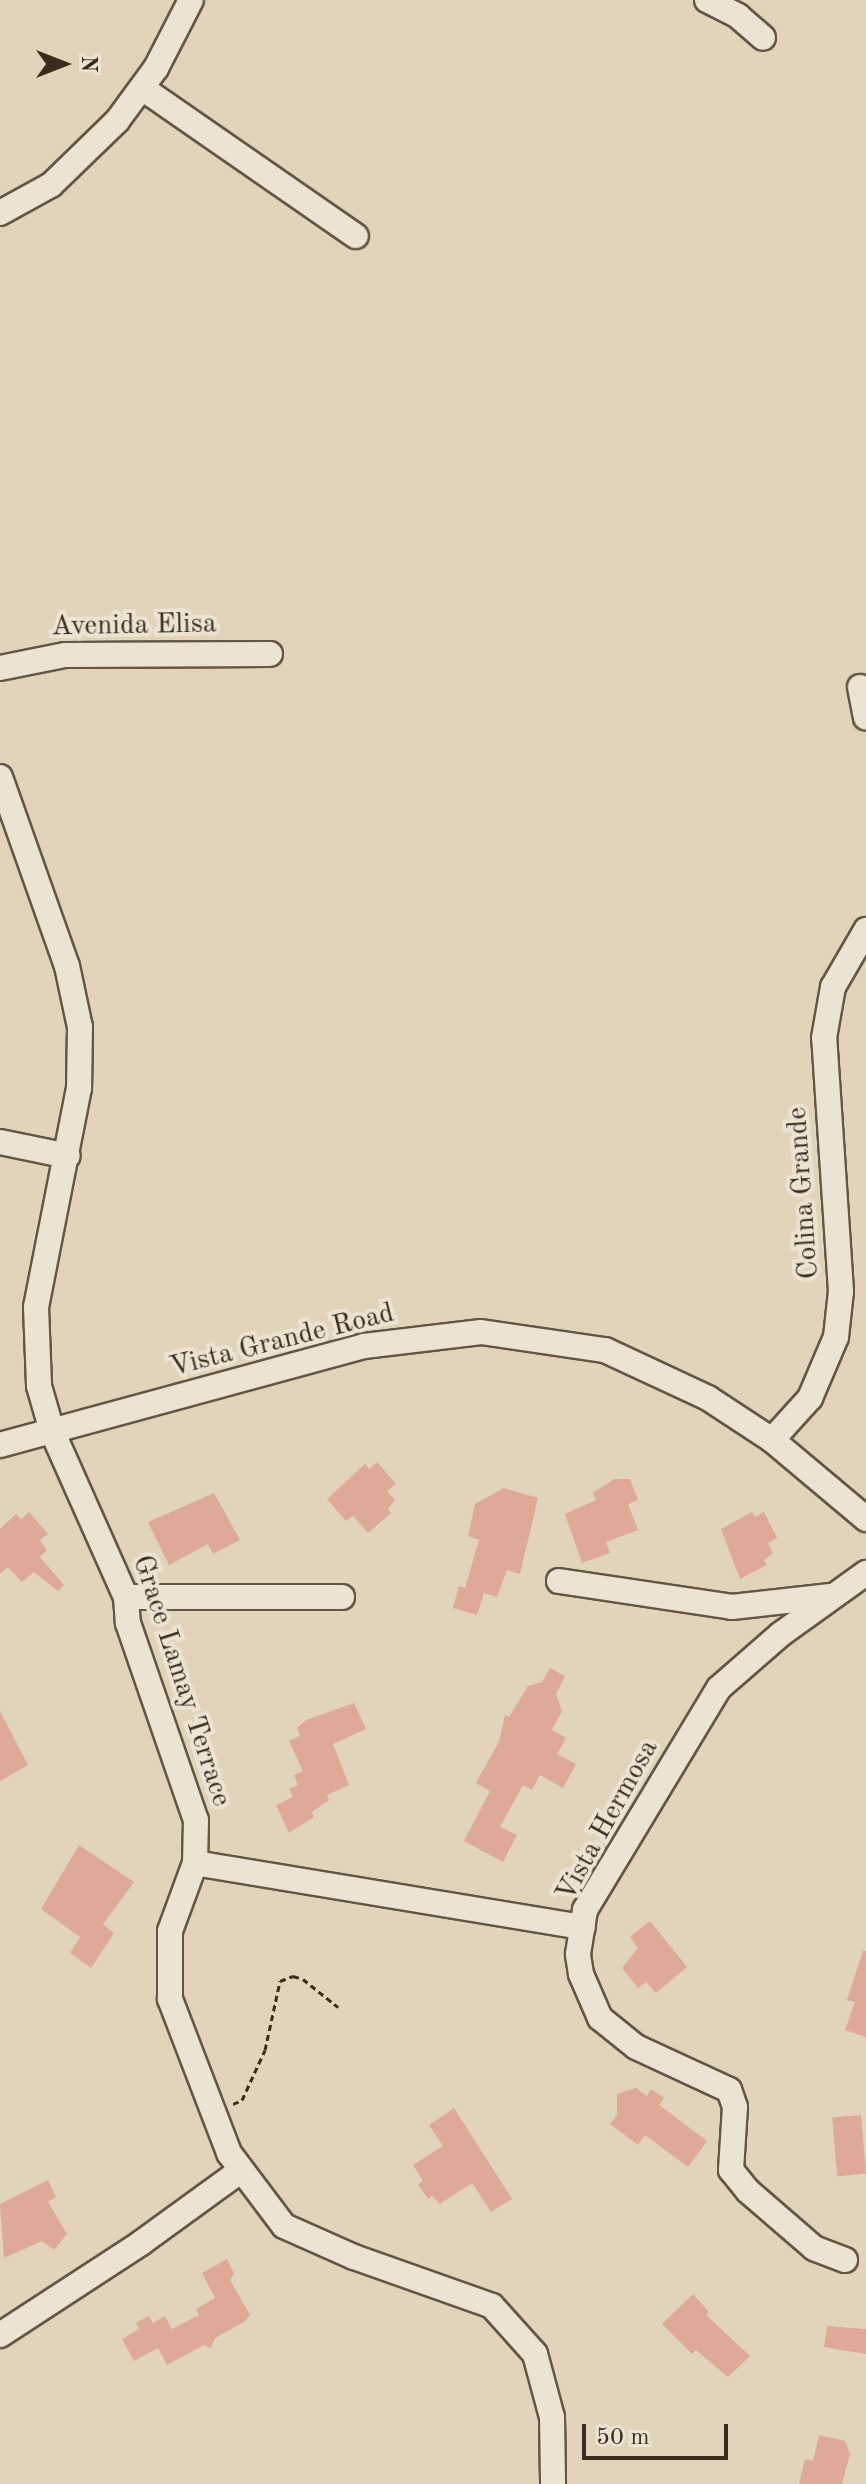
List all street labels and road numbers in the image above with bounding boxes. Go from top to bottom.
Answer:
street label: Avenida Elisa [51,608,217,644]
street label: Colina Grande [781,1106,827,1280]
street label: Vista Grande Road [166,1297,398,1385]
street label: Grace Lamay Terrace [125,1551,237,1811]
street label: Vista Hermosa [550,1734,666,1908]

